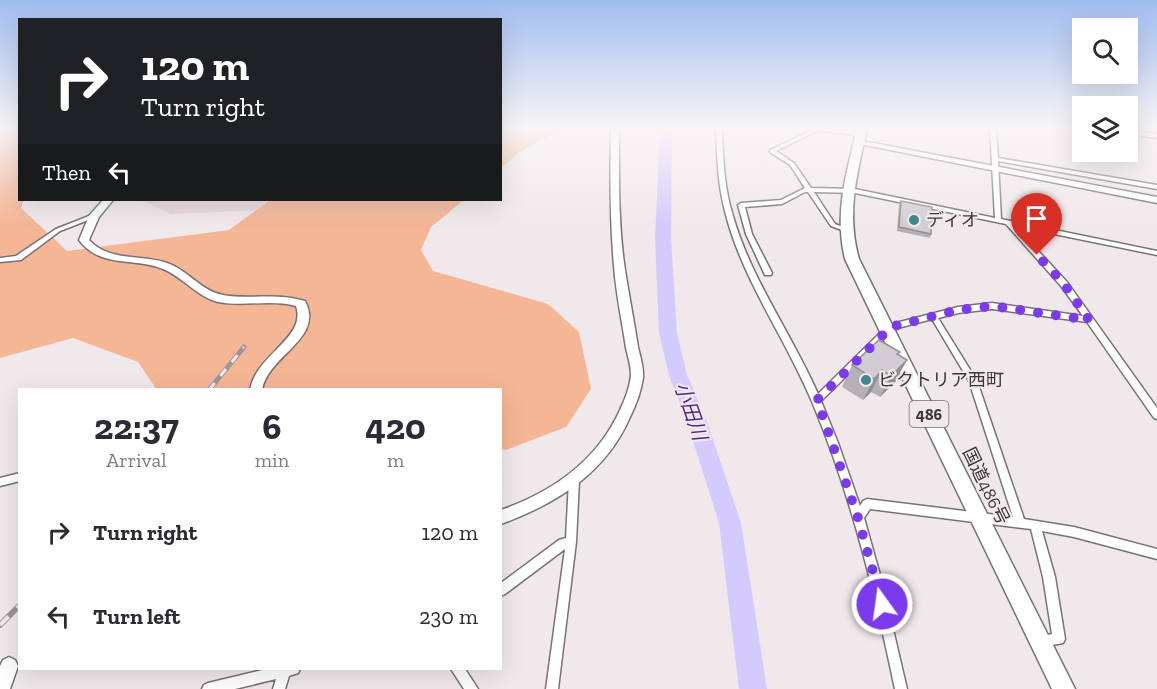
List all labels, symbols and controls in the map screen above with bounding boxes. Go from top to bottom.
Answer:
map controls [1072,18,1138,162]
button: search [1072,18,1138,84]
text: 120 m [141,40,249,91]
icon: right [42,42,120,120]
text: Turn right [141,91,265,123]
button: layers [1072,96,1138,162]
icon: left [103,156,136,189]
text: Then [42,159,91,186]
pin [1011,193,1062,255]
icon: arrive [1020,202,1053,235]
place label: ディオ [926,209,979,231]
marker: ディオ [907,213,921,227]
place label: ビクトリア西町 [878,369,1004,391]
marker: ビクトリア西町 [859,373,873,387]
water label: 小田川 [670,379,713,445]
road number: 486 [910,401,948,427]
text: 22:37 [94,405,179,448]
text: 6 [262,405,282,448]
text: 420 [365,405,426,448]
street label: 国道486号 [958,444,1014,528]
text: Arrival [106,448,167,472]
text: min [255,448,289,472]
text: m [387,448,404,472]
icon: right [42,516,75,549]
text: Turn right [93,519,197,546]
text: 120 m [422,519,478,546]
position arrow [850,572,914,636]
icon: left [42,600,75,633]
text: Turn left [93,603,180,630]
text: 230 m [419,603,478,630]

